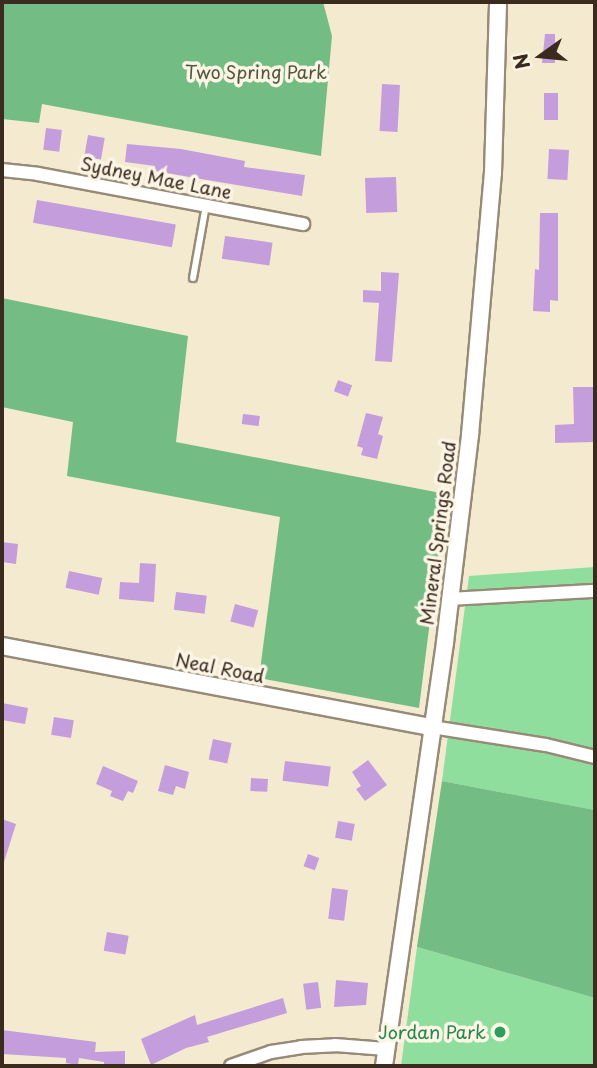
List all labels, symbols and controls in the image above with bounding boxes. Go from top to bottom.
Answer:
north arrow [506,21,576,91]
text: N [505,51,536,72]
park label: Two Spring Park [185,61,327,83]
street label: Sydney Mae Lane [78,153,234,203]
street label: Mineral Springs Road [416,439,460,627]
street label: Neal Road [174,649,266,687]
place label: Jordan Park [380,1021,486,1043]
marker: Jordan Park [492,1024,508,1040]

